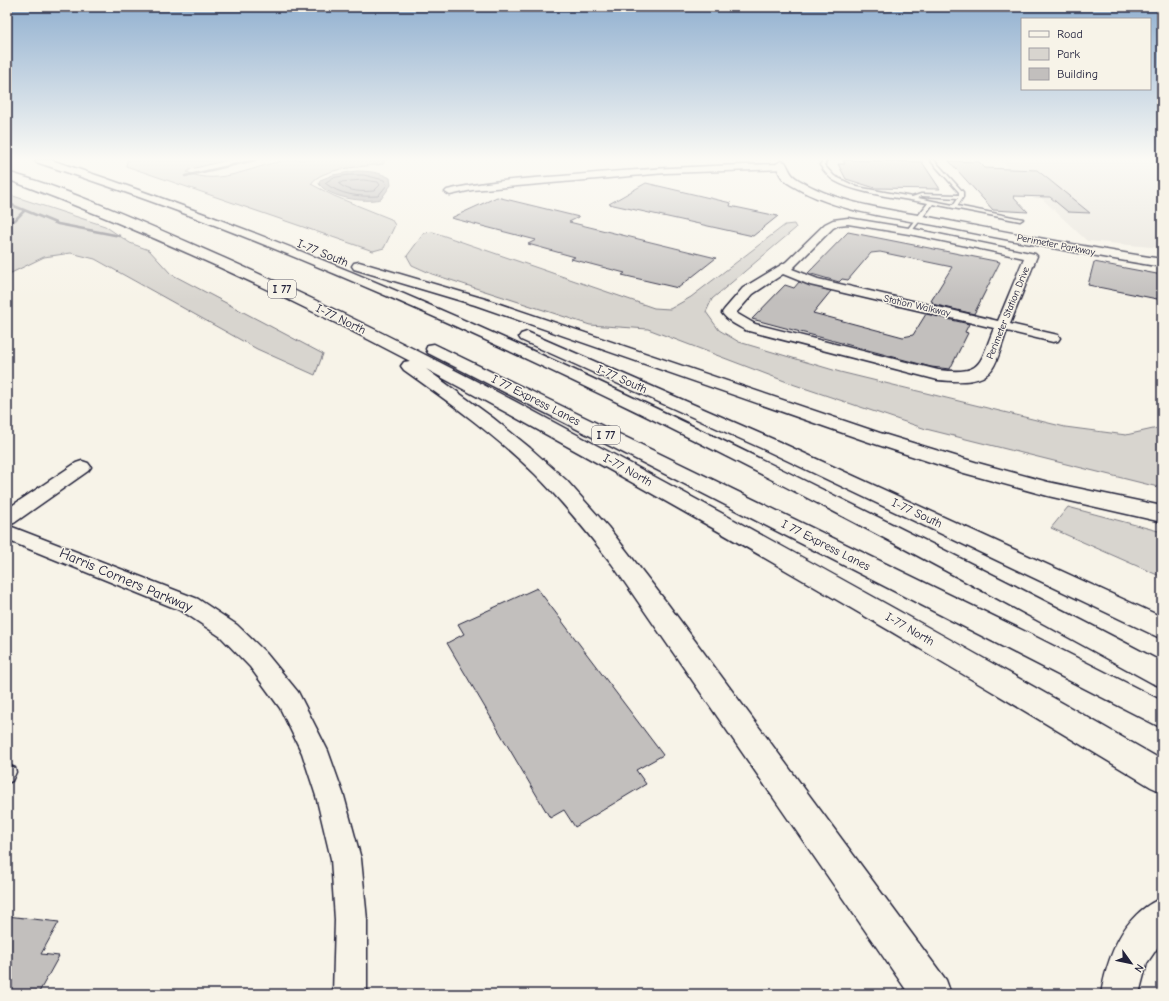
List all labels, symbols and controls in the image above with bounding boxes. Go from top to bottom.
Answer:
legend [1021,18,1151,90]
text: Road [1057,27,1083,41]
text: Park [1057,47,1080,61]
text: Building [1057,67,1098,81]
street label: Perimeter Parkway [1016,232,1097,259]
street label: I-77 South [295,236,351,270]
street label: Perimeter Station Drive [984,265,1032,361]
road number: I 77 [268,280,296,298]
street label: Station Walkway [882,292,952,320]
street label: I-77 North [314,301,368,337]
street label: I-77 South [595,362,649,396]
street label: I 77 Express Lanes [489,372,583,428]
road number: I 77 [592,426,620,444]
street label: I-77 North [601,451,655,489]
street label: I-77 South [890,495,944,531]
street label: I 77 Express Lanes [779,517,873,573]
street label: Harris Corners Parkway [57,544,196,616]
street label: I-77 North [883,609,937,649]
north arrow [1111,943,1151,983]
text: N [1132,962,1146,975]

